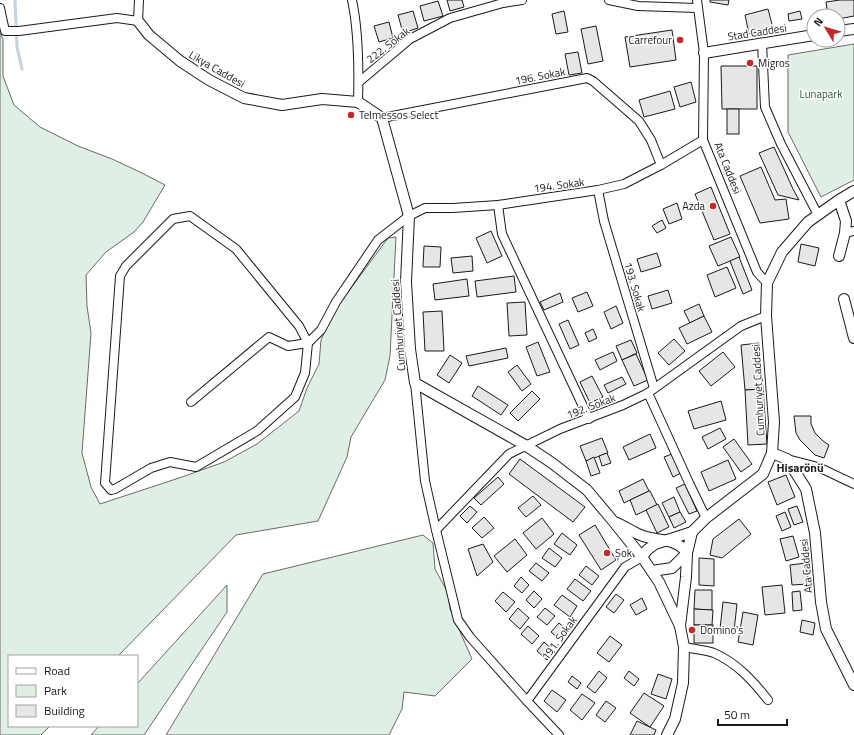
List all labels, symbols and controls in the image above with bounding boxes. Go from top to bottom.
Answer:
north arrow [806,8,846,48]
text: N [809,14,827,30]
street label: Stad Caddesi [726,19,788,45]
street label: 222. Sokak [363,23,414,67]
place label: Carrefour [628,32,672,48]
marker: Carrefour [675,35,685,45]
street label: Likya Caddesi [186,46,248,92]
place label: Migros [758,55,790,71]
marker: Migros [745,58,755,68]
street label: 196. Sokak [513,63,567,89]
park label: Lunapark [800,86,843,102]
place label: Telmessos Select [359,107,439,123]
marker: Telmessos Select [346,110,356,120]
street label: Ata Caddesi [710,140,746,196]
street label: 194. Sokak [533,173,586,196]
place label: Azda [682,198,705,214]
marker: Azda [708,201,718,211]
street label: 193. Sokak [620,260,650,314]
street label: Cumhuriyet Caddesi [387,279,409,371]
street label: Cumhuriyet Caddesi [748,344,768,436]
street label: 192. Sokak [564,389,618,423]
district label: Hisarönü [776,458,824,477]
street label: Ata Caddesi [796,538,816,594]
place label: Şok [615,545,633,561]
marker: Şok [602,548,612,558]
street label: 191. Sokak [538,612,581,663]
place label: Domino's [700,622,743,638]
marker: Domino's [687,625,697,635]
legend [8,655,138,727]
text: Road [44,661,70,680]
text: Park [44,681,67,700]
text: Building [44,701,85,720]
scale bar [718,701,787,727]
text: 50 m [724,705,750,724]

